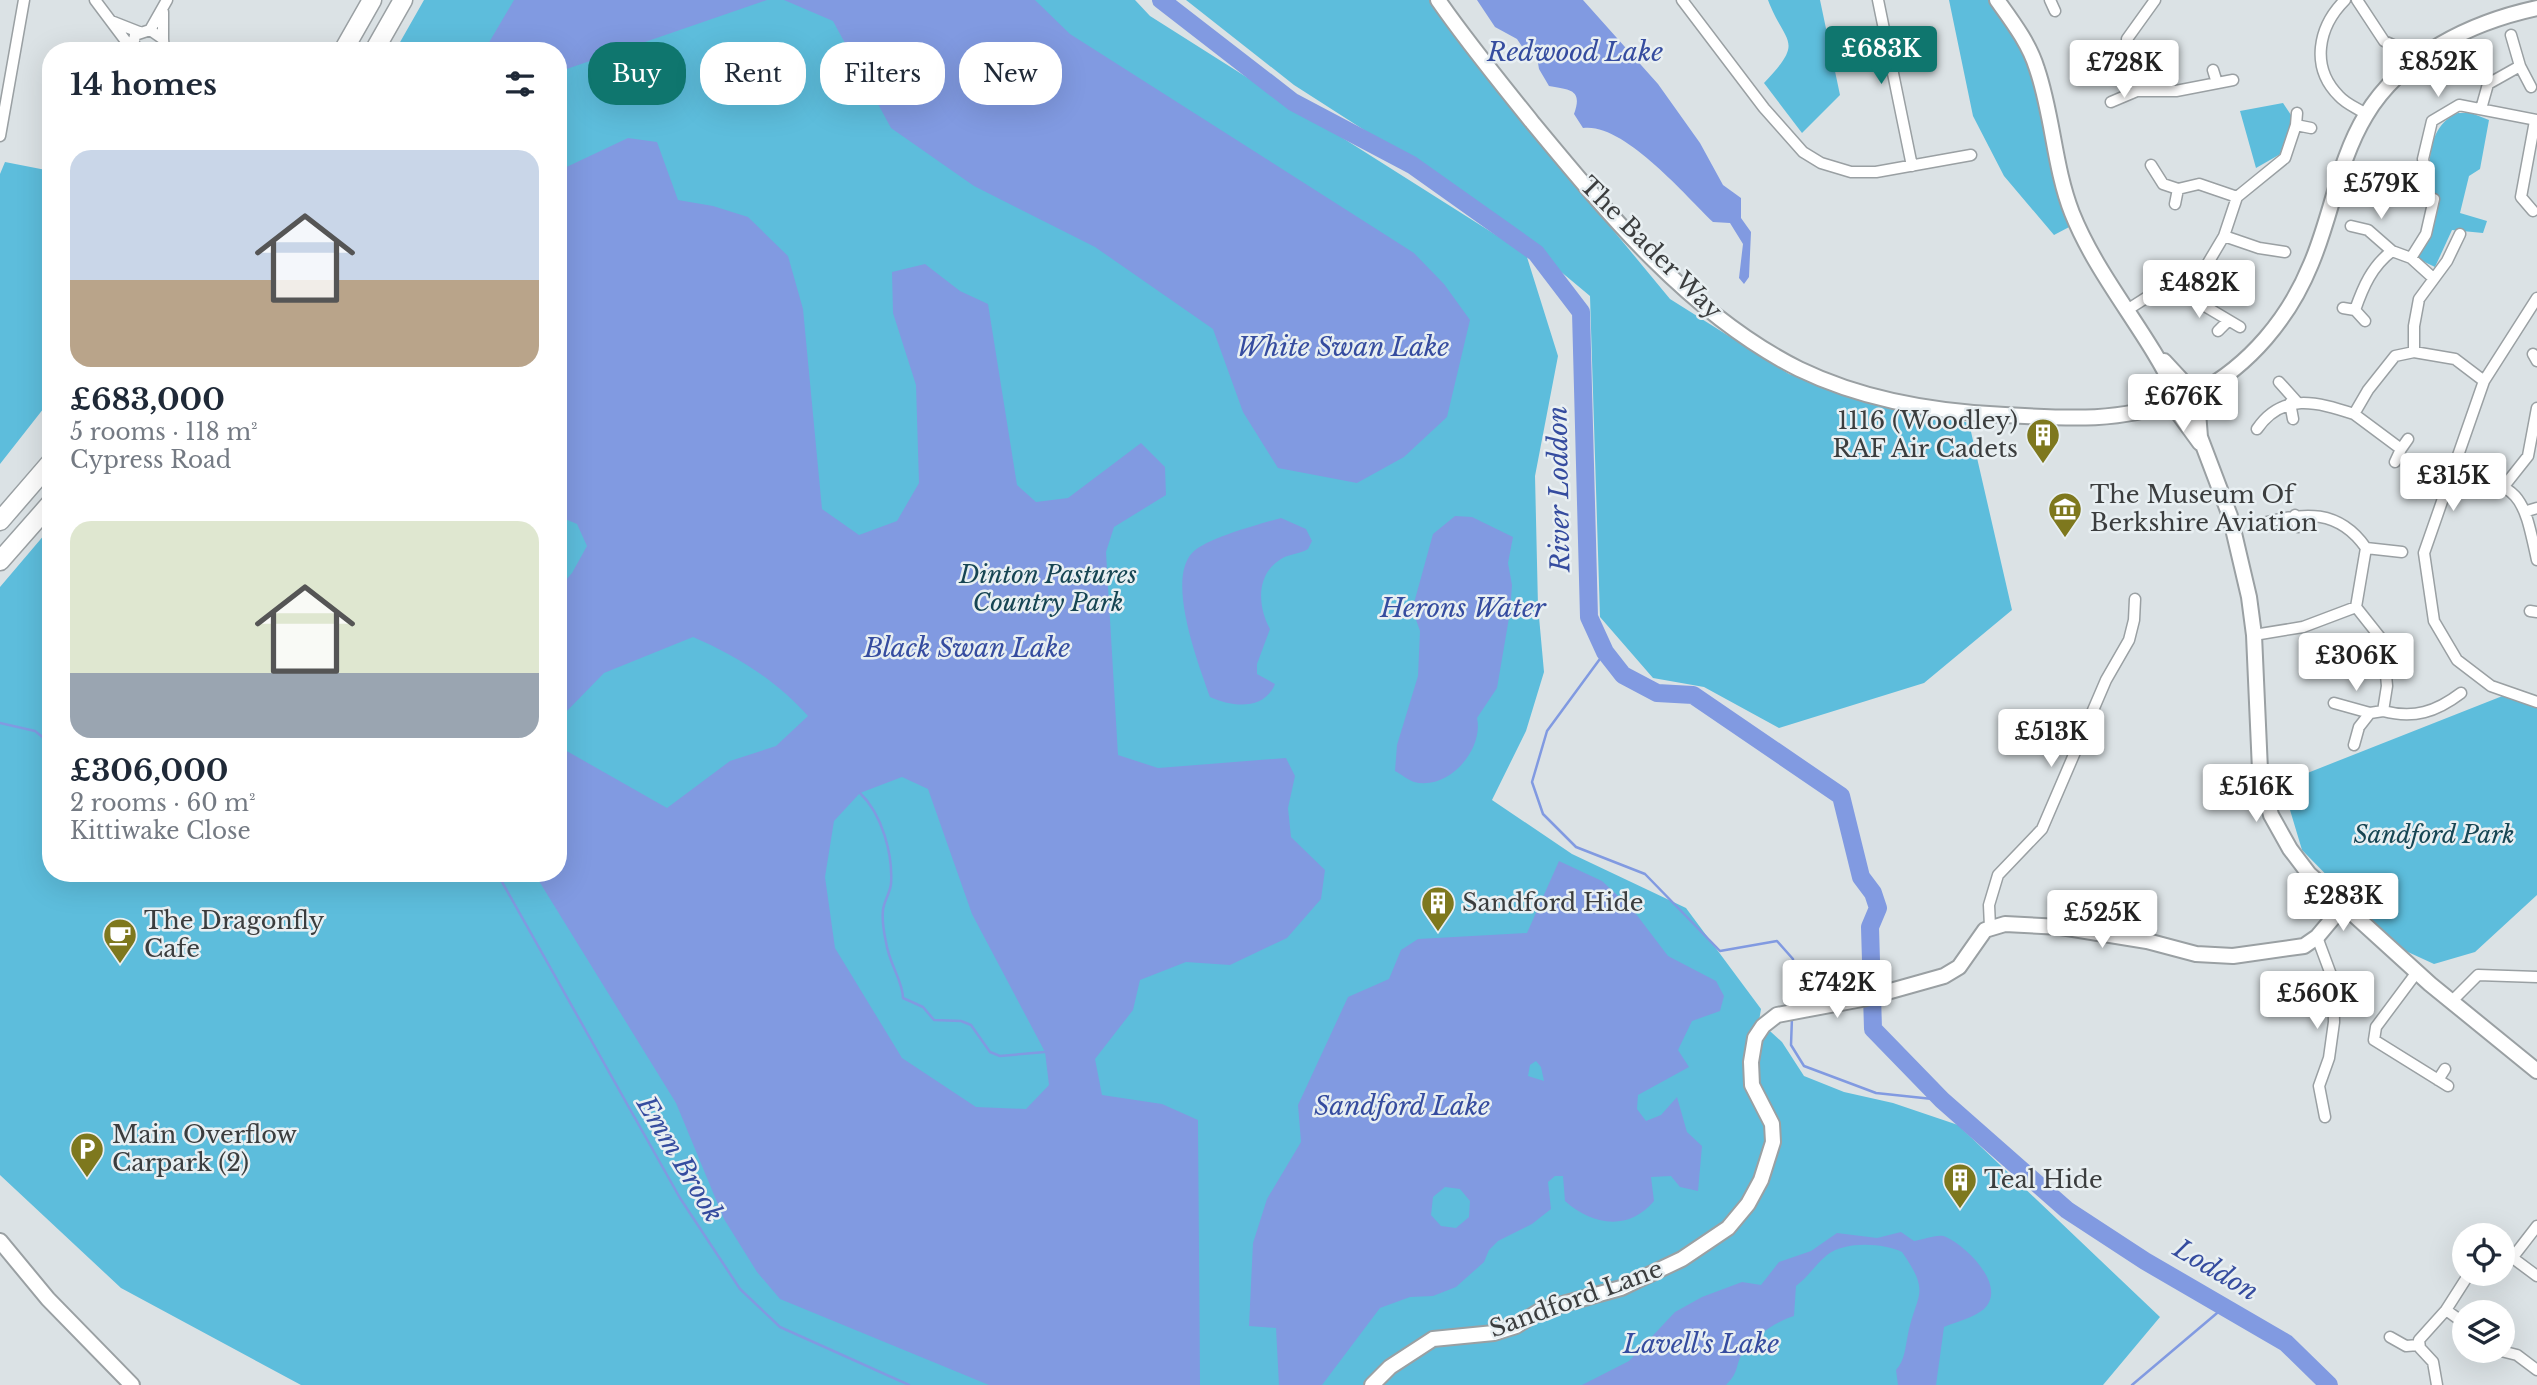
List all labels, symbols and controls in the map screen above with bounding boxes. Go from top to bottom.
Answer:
pin: £683K [1832,27,1930,86]
text: £683K [1841,35,1921,63]
water label: Redwood Lake [1486,36,1663,68]
pin: £852K [2389,40,2487,99]
pin: £728K [2075,41,2173,100]
chip: Buy [588,42,686,105]
chip: Rent [700,42,806,105]
chip: Filters [820,42,945,105]
chip: New [959,42,1062,105]
text: £852K [2399,48,2477,76]
text: £728K [2086,49,2162,77]
icon: filters [501,65,539,103]
text: 14 homes [70,66,217,103]
pin: £579K [2332,162,2430,221]
text: £579K [2343,170,2419,198]
street label: The Bader Way [1574,171,1729,325]
icon: home [242,195,368,321]
pin: £482K [2150,260,2248,320]
text: £482K [2159,269,2239,297]
water label: White Swan Lake [1237,331,1449,363]
pin: £676K [2134,374,2232,434]
text: £683,000 [70,381,225,418]
text: £676K [2144,383,2222,411]
water label: River Loddon [1542,405,1576,574]
place label: 1116 (Woodley) RAF Air Cadets [1832,406,2018,463]
building icon: 1116 (Woodley) RAF Air Cadets [2024,416,2062,465]
text: 5 rooms · 118 m² [70,418,258,446]
text: Cypress Road [70,446,231,474]
pin: £315K [2404,454,2502,513]
text: £315K [2416,462,2490,490]
place label: The Museum Of Berkshire Aviation [2090,480,2318,537]
museum icon: The Museum Of Berkshire Aviation [2046,490,2084,539]
park label: Dinton Pastures Country Park [958,560,1137,617]
icon: home [242,566,368,692]
water label: Herons Water [1379,592,1547,624]
water label: Black Swan Lake [863,632,1070,664]
pin: £306K [2307,634,2405,693]
text: £306K [2315,642,2397,670]
pin: £513K [2002,710,2100,769]
text: £513K [2014,718,2088,746]
text: £306,000 [70,752,228,789]
pin: £516K [2207,764,2305,824]
text: £516K [2219,773,2293,801]
text: 2 rooms · 60 m² [70,789,256,817]
text: Kittiwake Close [70,817,251,845]
park label: Sandford Park [2354,820,2514,849]
pin: £283K [2294,874,2392,933]
text: £283K [2303,882,2383,910]
building icon: Sandford Hide [1419,884,1457,933]
place label: Sandford Hide [1462,888,1643,917]
pin: £525K [2053,890,2151,950]
text: £525K [2063,899,2141,927]
place label: The Dragonfly Cafe [144,906,325,963]
cafe icon: The Dragonfly Cafe [101,916,139,965]
pin: £742K [1788,960,1886,1020]
text: £742K [1799,969,1875,997]
pin: £560K [2268,972,2366,1031]
text: £560K [2276,980,2358,1008]
water label: Emm Brook [629,1089,730,1228]
water label: Sandford Lake [1314,1090,1490,1122]
place label: Main Overflow Carpark (2) [112,1120,298,1177]
parking icon: Main Overflow Carpark (2) [68,1130,106,1179]
building icon: Teal Hide [1941,1161,1979,1210]
place label: Teal Hide [1984,1165,2103,1194]
map controls [2452,1223,2515,1363]
button: locate [2452,1223,2515,1286]
water label: Loddon [2167,1232,2264,1308]
street label: Sandford Lane [1485,1254,1666,1343]
button: layers [2452,1300,2515,1363]
water label: Lavell's Lake [1622,1328,1779,1360]

